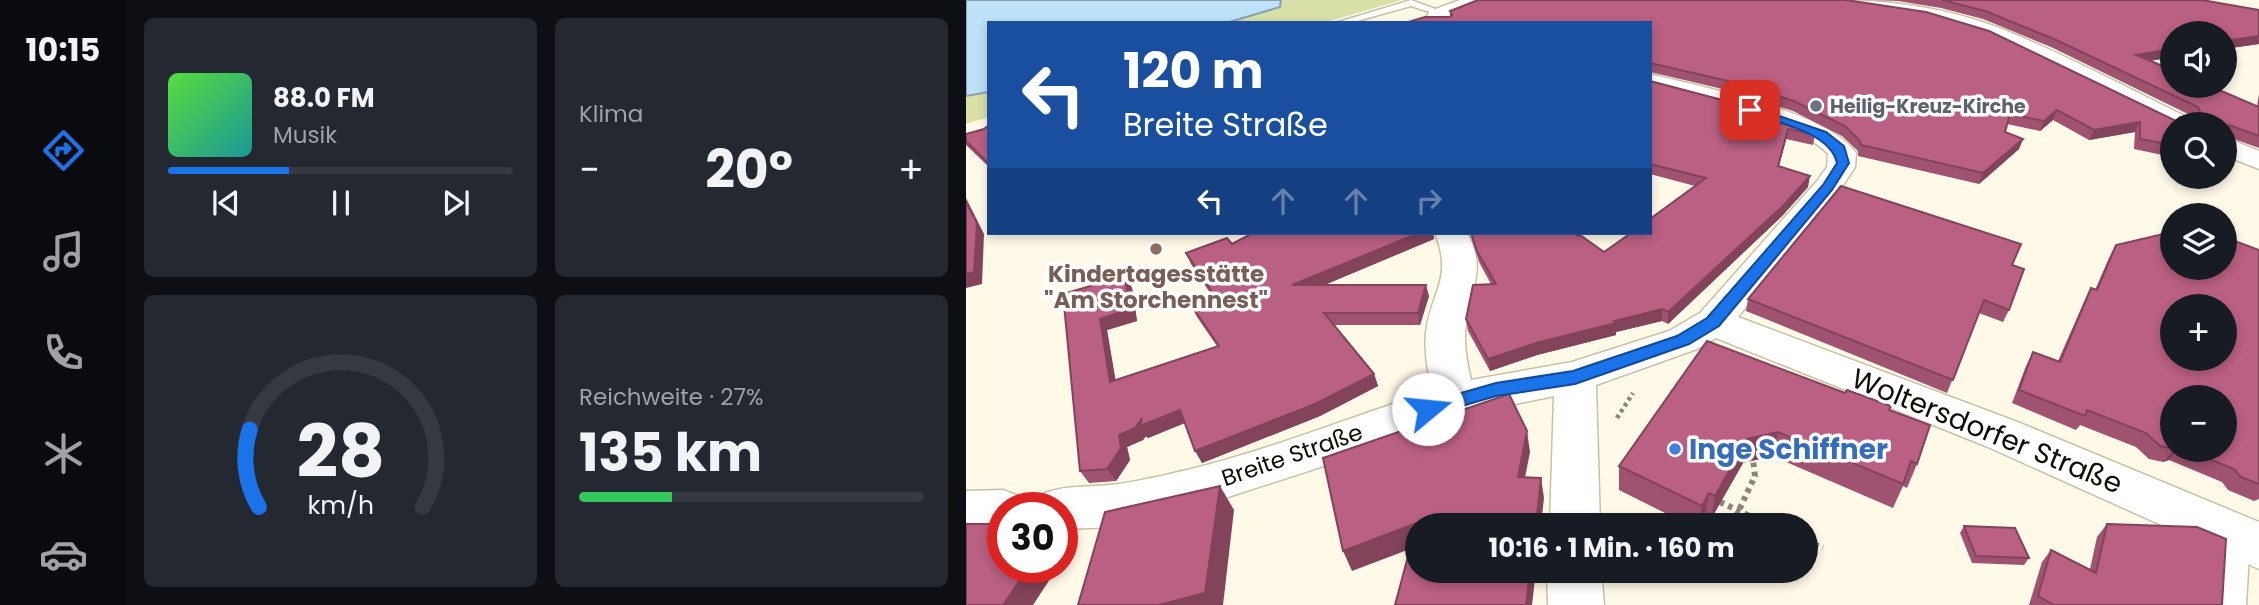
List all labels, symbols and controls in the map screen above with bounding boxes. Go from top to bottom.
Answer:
map controls [2160,21,2237,462]
button: sound [2160,21,2237,98]
text: 10:15 [26,27,100,72]
text: 120 m [1123,37,1264,105]
icon: left [1008,49,1099,140]
text: 88.0 FM [273,80,375,116]
pin [1720,80,1780,140]
icon: arrive [1731,91,1769,129]
place label: Heilig-Kreuz-Kirche [1830,93,2026,120]
text: Klima [579,98,643,130]
marker: Heilig-Kreuz-Kirche [1808,98,1824,114]
text: Breite Straße [1123,102,1328,147]
button: search [2160,112,2237,189]
text: Musik [273,119,337,151]
icon: directions [39,126,88,175]
text: 20° [705,133,793,206]
text: − [579,143,600,196]
text: + [898,143,924,196]
icon: left [1191,182,1229,220]
icon: ahead [1264,182,1302,220]
icon: ahead [1337,182,1375,220]
icon: right [1410,182,1448,220]
icon: previous [207,184,245,222]
icon: pause [322,184,360,222]
icon: next [437,184,475,222]
button: layers [2160,203,2237,280]
icon: music [39,227,88,276]
marker: Kindertagesstätte "Am Storchennest" [1148,241,1164,257]
place label: Kindertagesstätte "Am Storchennest" [1044,258,1268,316]
button: + [2160,294,2237,371]
icon: phone [39,328,88,377]
street label: Woltersdorfer Straße [1846,359,2128,503]
position arrow [1391,372,1465,446]
text: Reichweite · 27% [579,381,763,413]
button: − [2160,385,2237,462]
text: 28 [296,401,385,502]
text: 135 km [579,416,762,489]
street label: Breite Straße [1217,416,1367,494]
icon: climate [39,429,88,478]
place label: Inge Schiffner [1689,430,1888,469]
marker: Inge Schiffner [1667,441,1683,457]
text: km/h [307,488,374,523]
speed limit sign: 30 [987,492,1078,583]
icon: car [39,530,88,579]
text: 10:16 · 1 Min. · 160 m [1488,530,1735,566]

